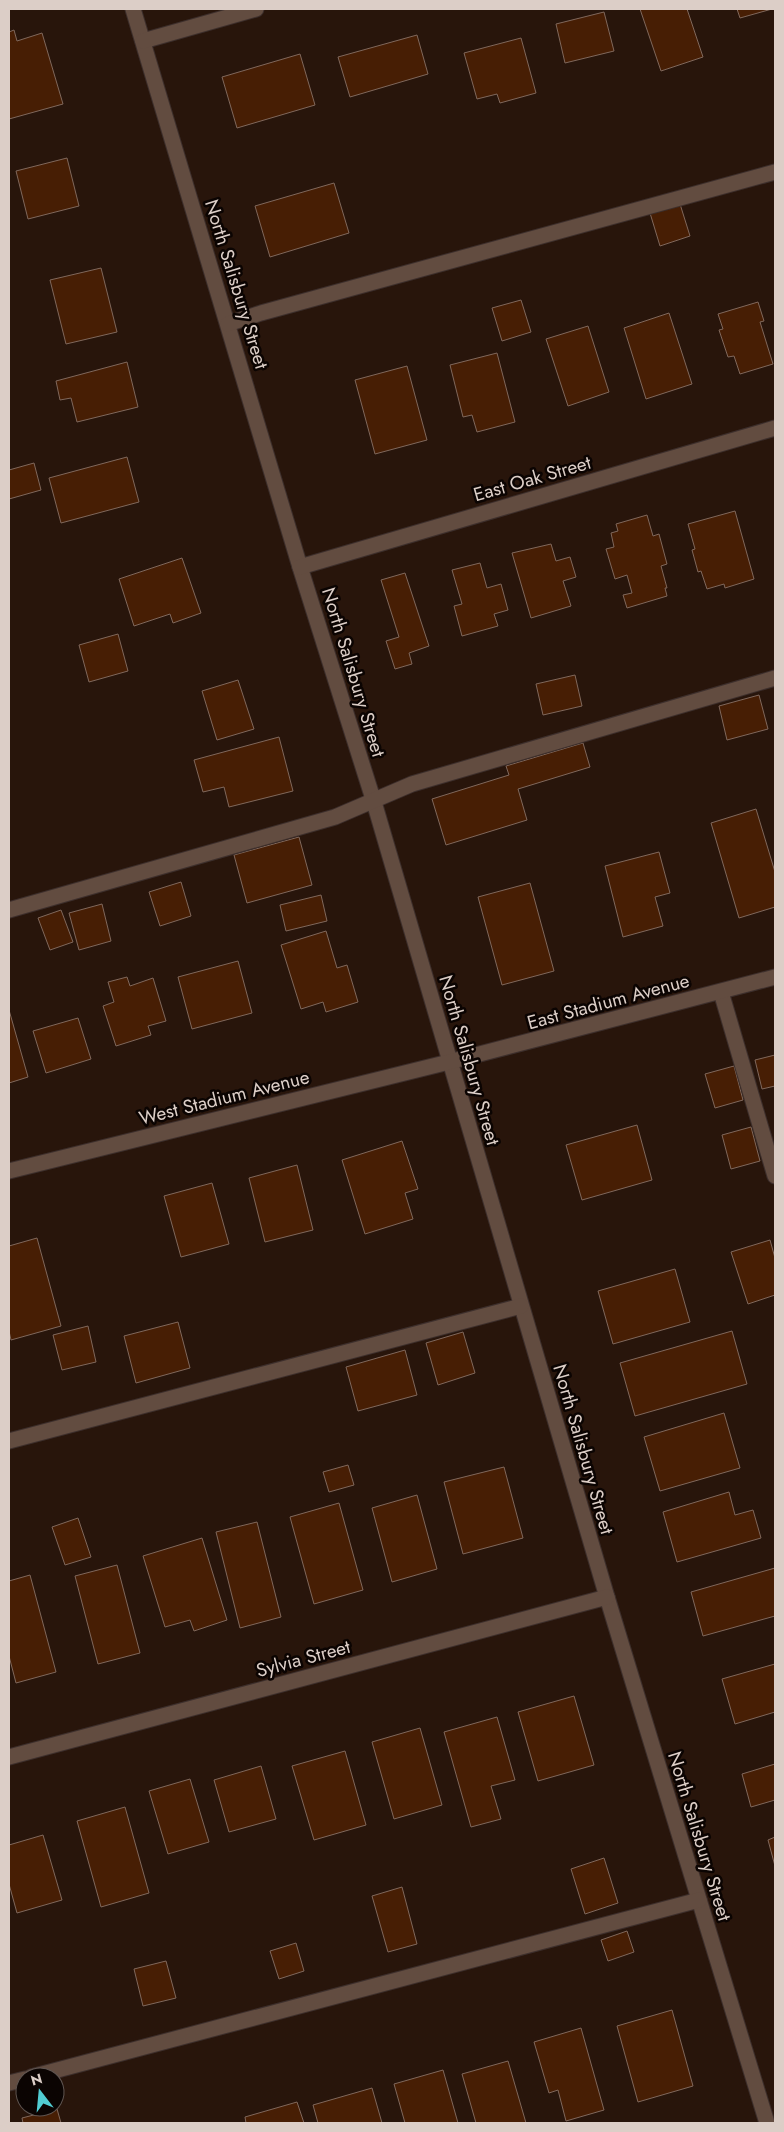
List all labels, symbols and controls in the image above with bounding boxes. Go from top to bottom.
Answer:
street label: North Salisbury Street [198,196,275,373]
street label: East Oak Street [470,449,594,508]
street label: North Salisbury Street [315,584,392,761]
street label: East Stadium Avenue [524,967,693,1036]
street label: North Salisbury Street [432,972,507,1149]
street label: West Stadium Avenue [136,1063,312,1132]
street label: North Salisbury Street [546,1361,621,1538]
street label: Sylvia Street [253,1633,354,1684]
street label: North Salisbury Street [661,1748,738,1925]
north arrow [15,2067,65,2117]
text: N [28,2068,45,2091]

